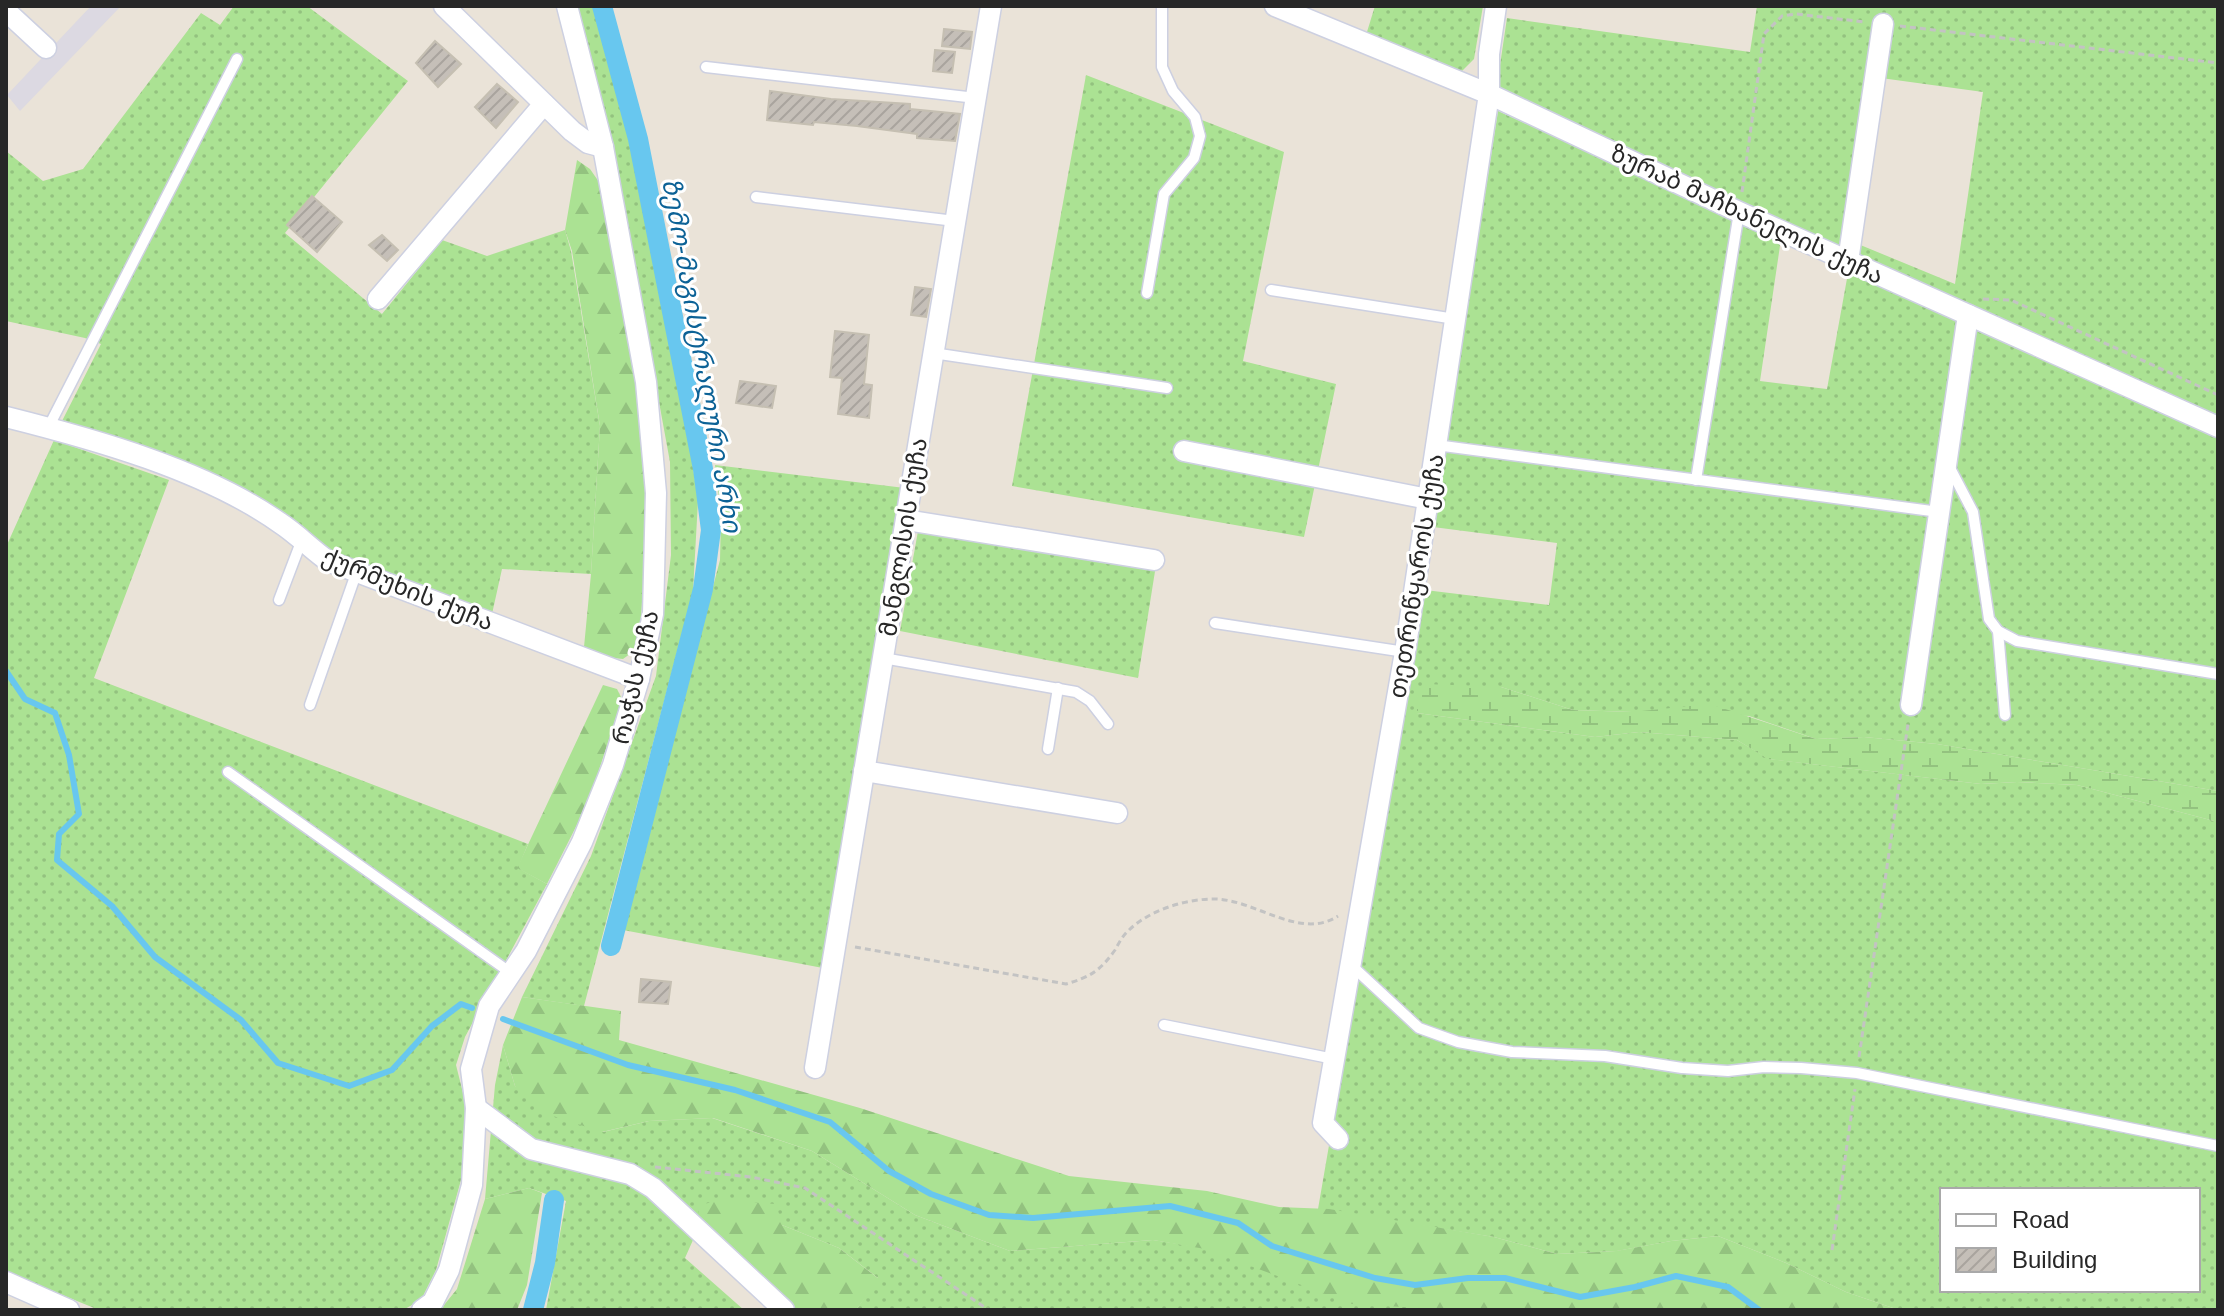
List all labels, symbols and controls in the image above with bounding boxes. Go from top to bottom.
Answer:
street label: ზურაბ მაჩხანელის ქუჩა [1606,139,1888,290]
water label: ზემო-მაგისტრალური არხი [655,176,748,536]
street label: მანგლისის ქუჩა [874,436,933,638]
street label: თეთრიწყაროს ქუჩა [1383,452,1450,700]
street label: ქურმუხის ქუჩა [318,542,498,637]
street label: რაჭას ქუჩა [607,607,664,747]
legend [1940,1188,2200,1292]
text: Road [2012,1206,2069,1233]
text: Building [2012,1246,2097,1273]

